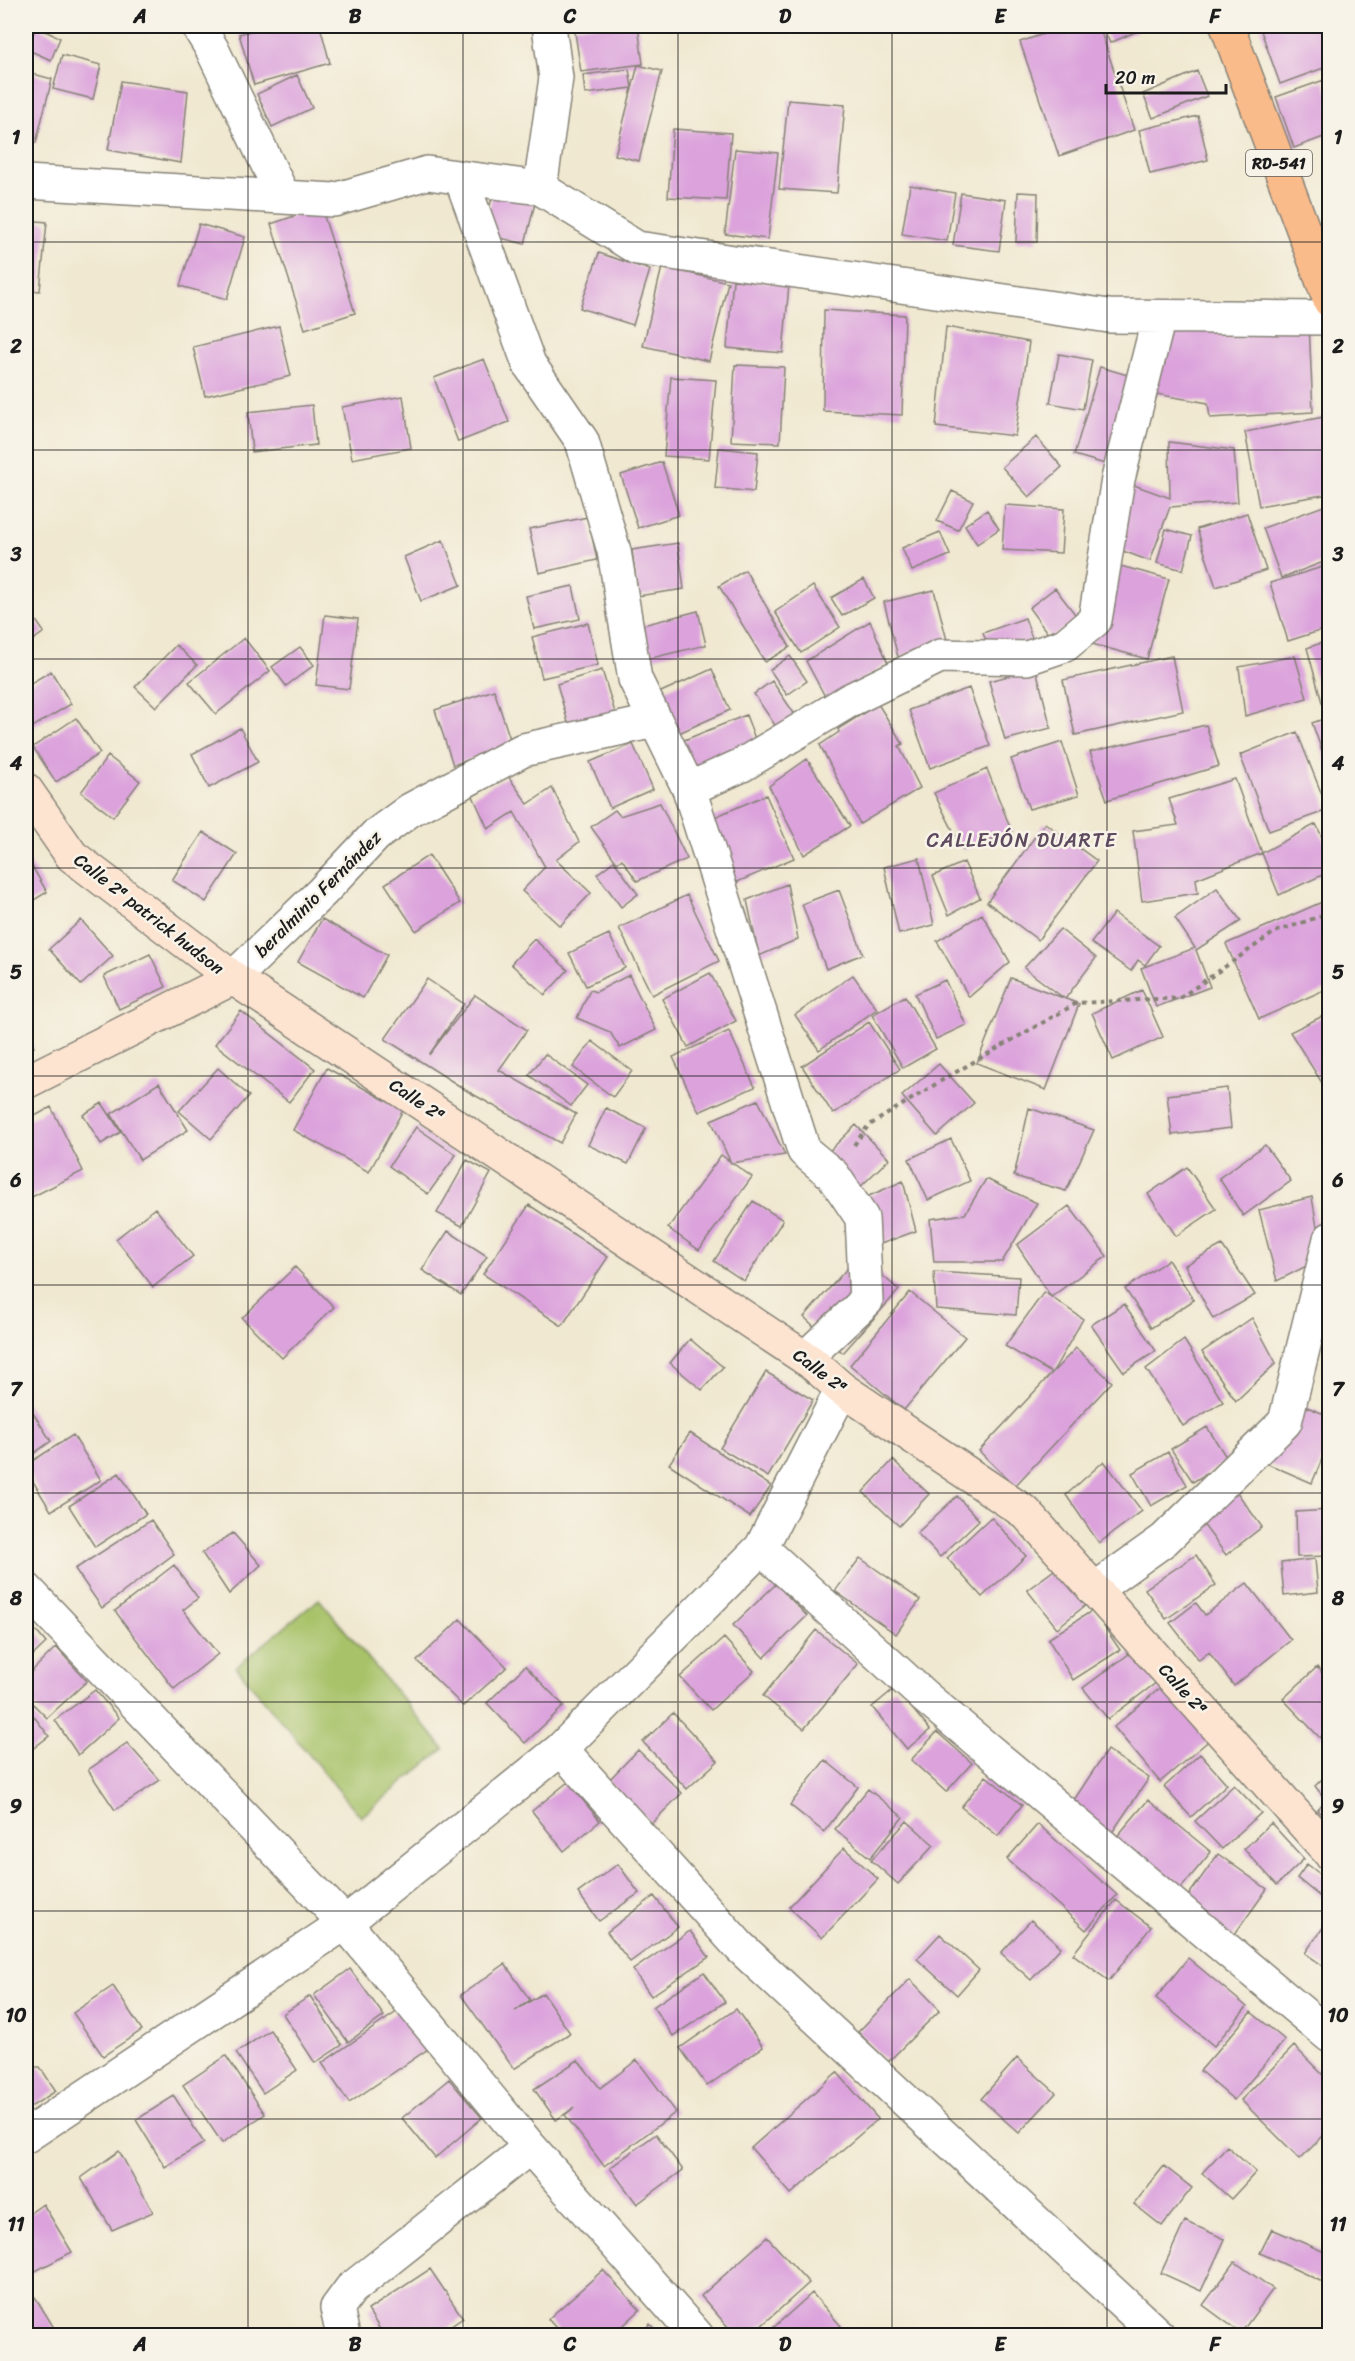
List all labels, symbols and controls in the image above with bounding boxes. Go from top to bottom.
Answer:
text: A [132,0,147,34]
text: B [349,0,362,34]
text: C [563,0,577,34]
text: D [779,0,792,34]
text: E [994,0,1007,34]
text: F [1209,0,1222,34]
scale bar [1106,57,1226,95]
text: 20 m [1115,62,1155,94]
text: 1 [12,120,21,155]
text: 1 [1334,120,1343,155]
road number: RD-541 [1246,150,1312,176]
text: 2 [9,329,22,364]
text: 2 [1331,329,1344,364]
text: 3 [10,537,22,572]
text: 3 [1332,537,1344,572]
text: 4 [9,746,23,781]
text: 4 [1331,746,1345,781]
street label: beralminio Fernández [247,822,390,965]
district label: CALLEJÓN DUARTE [927,823,1118,858]
street label: Calle 2ª patrick hudson [67,845,232,983]
text: 5 [10,955,22,990]
text: 5 [1332,955,1344,990]
street label: Calle 2ª [382,1069,452,1131]
text: 6 [9,1163,22,1198]
text: 6 [1331,1163,1344,1198]
street label: Calle 2ª [786,1340,854,1402]
text: 7 [10,1372,23,1407]
text: 7 [1332,1372,1345,1407]
text: 8 [9,1581,23,1616]
text: 8 [1331,1581,1345,1616]
street label: Calle 2ª [1150,1655,1216,1723]
text: 9 [10,1789,22,1824]
text: 9 [1332,1789,1344,1824]
text: 10 [5,1998,27,2033]
text: 10 [1327,1998,1349,2033]
text: 11 [7,2207,25,2242]
text: 11 [1329,2207,1347,2242]
text: A [132,2327,147,2361]
text: B [349,2327,362,2361]
text: C [563,2327,577,2361]
text: D [779,2327,792,2361]
text: E [994,2327,1007,2361]
text: F [1209,2327,1222,2361]

